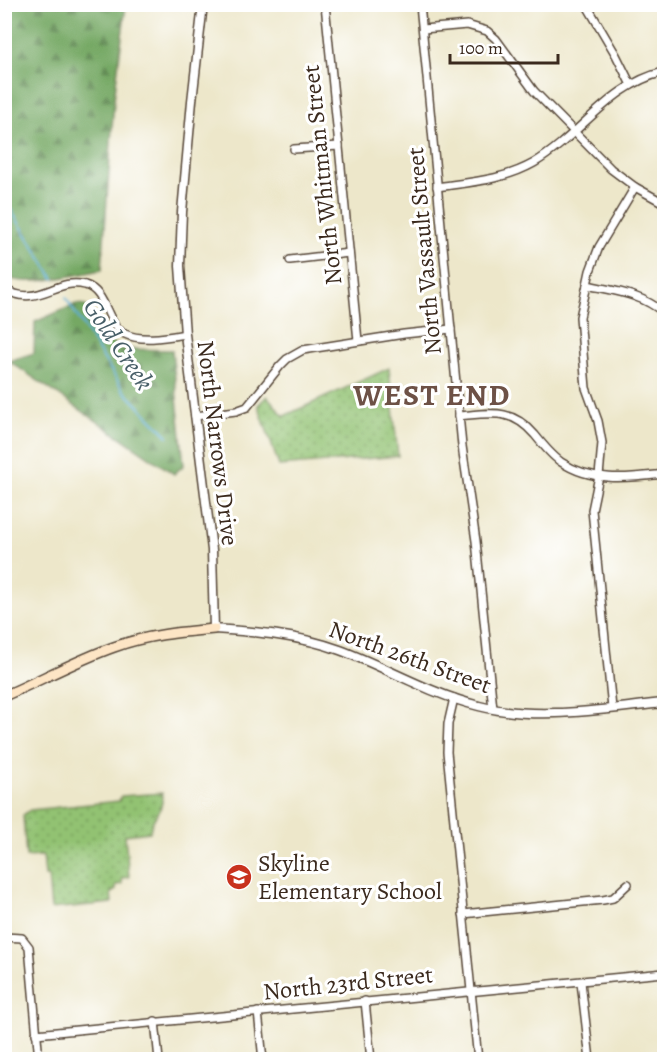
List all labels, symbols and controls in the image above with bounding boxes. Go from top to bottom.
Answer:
scale bar [450,27,558,65]
text: 100 m [459,36,503,60]
street label: North Whitman Street [295,63,349,287]
street label: North Vassault Street [399,146,449,356]
water label: Gold Creek [75,292,162,397]
street label: North Narrows Drive [190,339,246,547]
district label: WEST END [352,375,511,415]
street label: North 26th Street [324,613,496,701]
place label: Skyline Elementary School [258,847,442,907]
school or university icon: Skyline Elementary School [224,862,254,892]
street label: North 23rd Street [262,958,434,1008]

